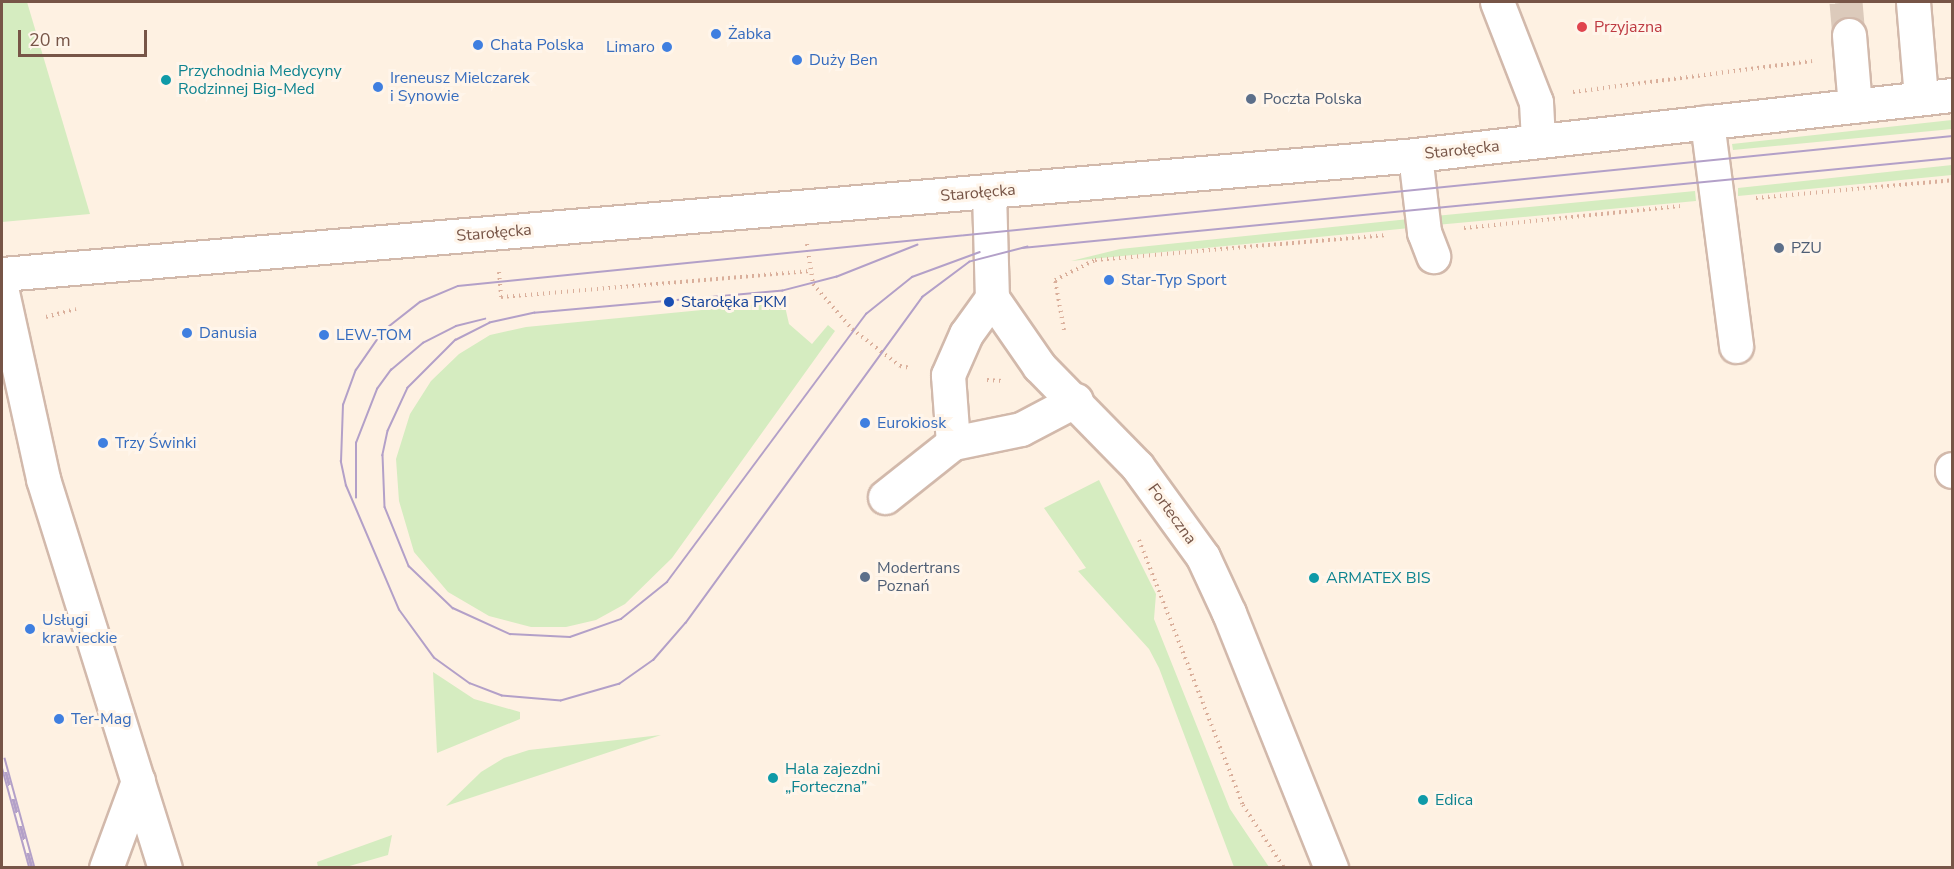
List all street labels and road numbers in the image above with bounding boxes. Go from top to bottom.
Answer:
street label: Starołęcka [1424,137,1500,163]
street label: Starołęcka [940,180,1016,206]
street label: Starołęcka [456,220,532,246]
street label: Forteczna [1144,480,1200,548]

